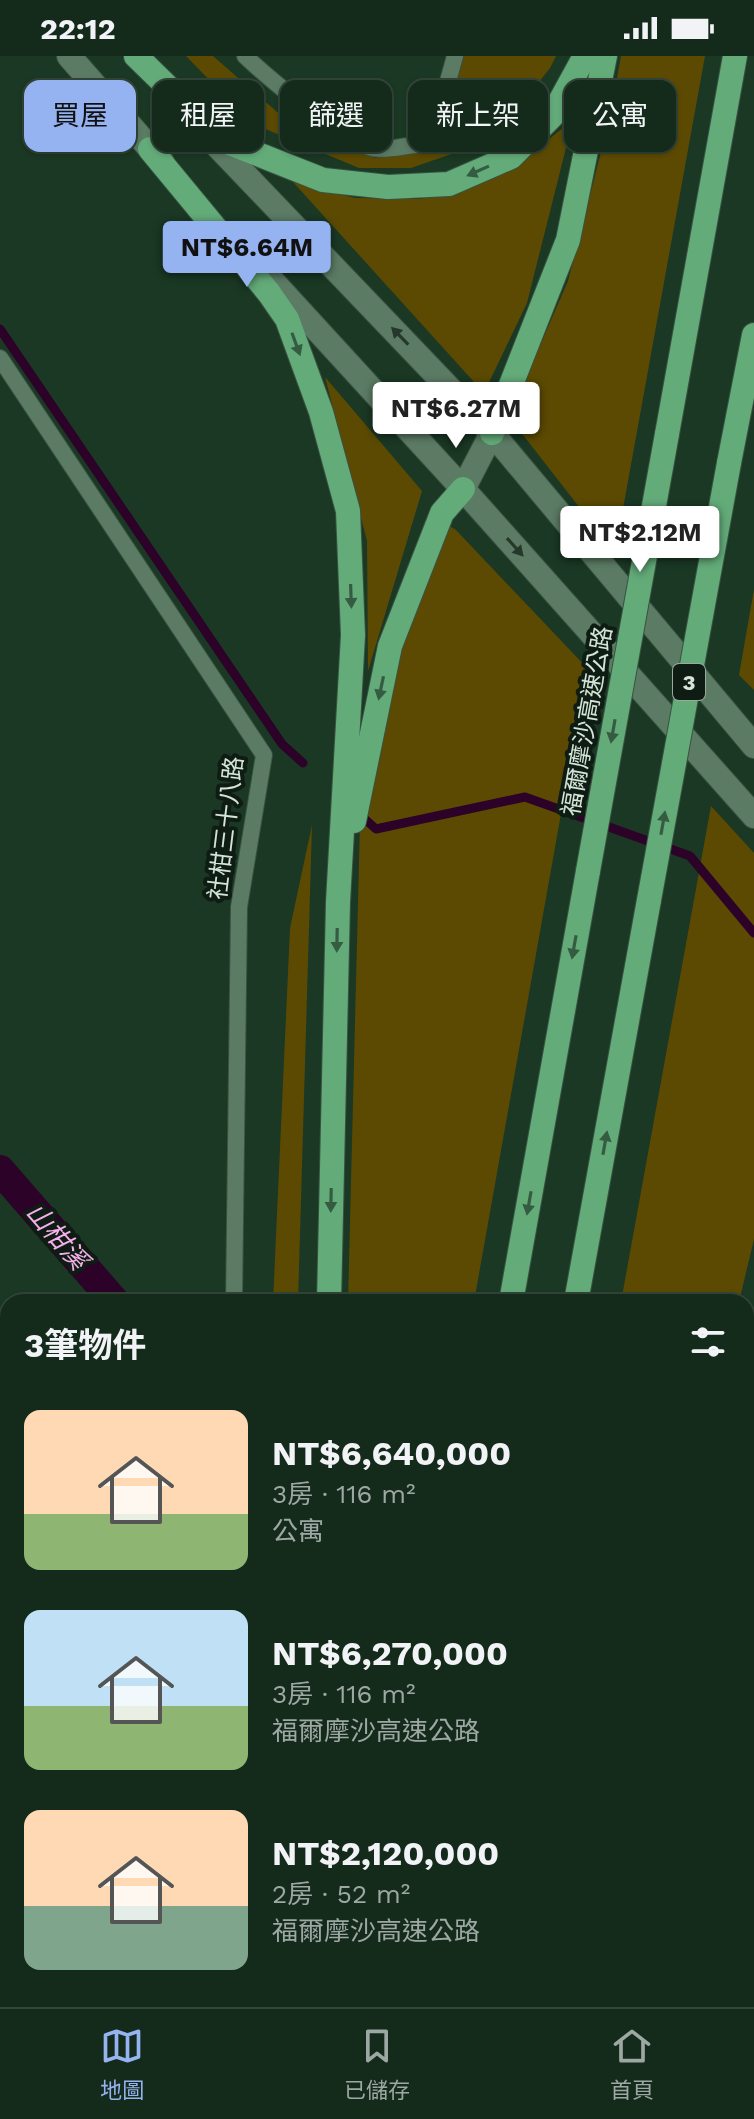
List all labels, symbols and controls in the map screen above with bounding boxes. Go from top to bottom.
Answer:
text: 22:12 [40,11,116,46]
chip: 買屋 [24,80,136,152]
chip: 租屋 [152,80,264,152]
chip: 篩選 [280,80,392,152]
chip: 新上架 [408,80,548,152]
chip: 公寓 [564,80,676,152]
one-way arrow [466,165,490,178]
pin: NT$6.64M [164,221,330,289]
text: NT$6.64M [181,232,313,262]
one-way arrow [391,327,409,346]
one-way arrow [291,332,303,356]
pin: NT$6.27M [373,382,539,450]
text: NT$6.27M [391,393,521,423]
pin: NT$2.12M [557,506,723,574]
text: NT$2.12M [578,517,702,547]
one-way arrow [506,536,523,556]
one-way arrow [345,584,358,609]
street label: 福爾摩沙高速公路 [557,624,617,818]
road number: 3 [673,664,705,700]
one-way arrow [375,676,387,701]
one-way arrow [607,719,619,744]
street label: 社柑三十八路 [203,755,249,901]
one-way arrow [657,810,670,835]
one-way arrow [331,928,343,953]
one-way arrow [568,935,580,960]
one-way arrow [599,1130,611,1155]
one-way arrow [325,1188,338,1213]
one-way arrow [522,1191,534,1216]
water label: 山柑溪 [20,1197,97,1278]
icon: filters [686,1320,730,1364]
text: 3筆物件 [24,1325,146,1365]
text: NT$6,640,000 [272,1433,511,1473]
icon: home [88,1442,184,1538]
text: 3房 · 116 m² [272,1479,415,1509]
text: 公寓 [272,1516,324,1546]
text: NT$6,270,000 [272,1633,508,1673]
icon: home [88,1642,184,1738]
text: 3房 · 116 m² [272,1679,415,1709]
text: 福爾摩沙高速公路 [272,1716,480,1746]
text: NT$2,120,000 [272,1833,499,1873]
icon: home [88,1842,184,1938]
text: 2房 · 52 m² [272,1879,410,1909]
text: 福爾摩沙高速公路 [272,1916,480,1946]
tab: 地圖 [100,2024,144,2104]
tab: 已儲存 [344,2024,410,2104]
tab: 首頁 [610,2024,654,2104]

